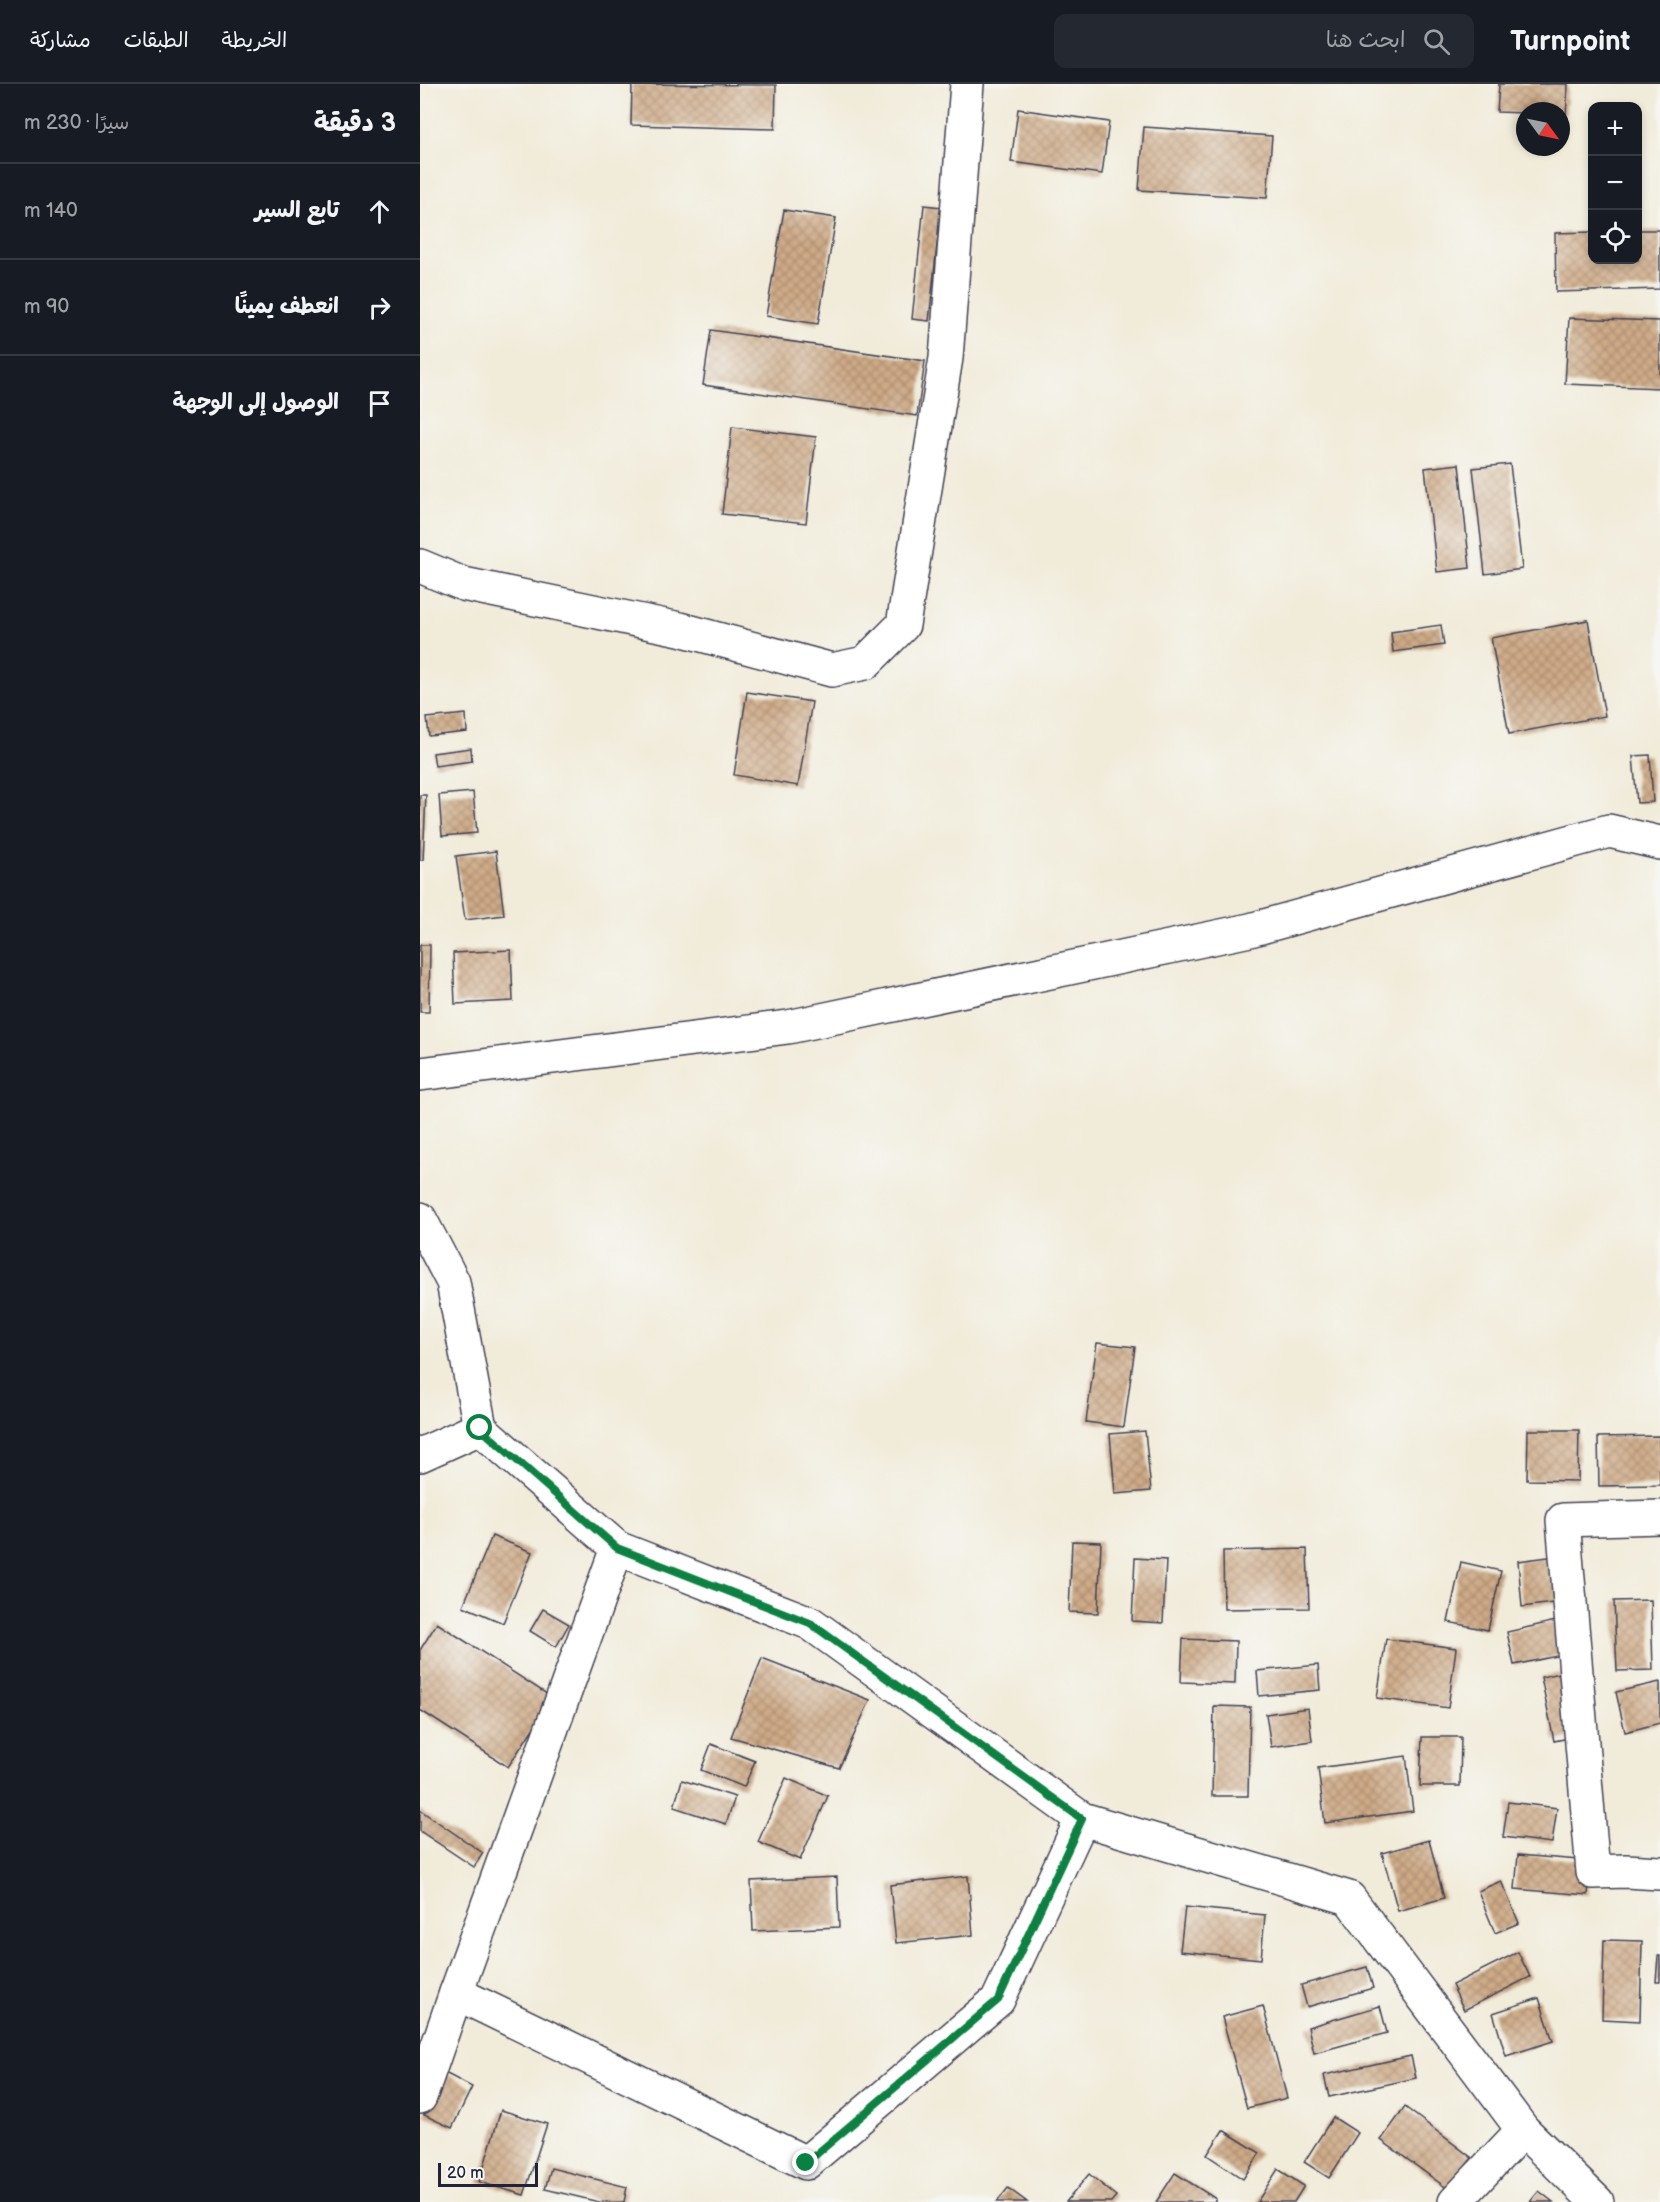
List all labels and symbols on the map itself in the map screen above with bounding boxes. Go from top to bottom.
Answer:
north arrow [1516,102,1570,156]
route start [466,1414,492,1440]
route end [792,2149,818,2175]
scale bar [438,2160,538,2188]

